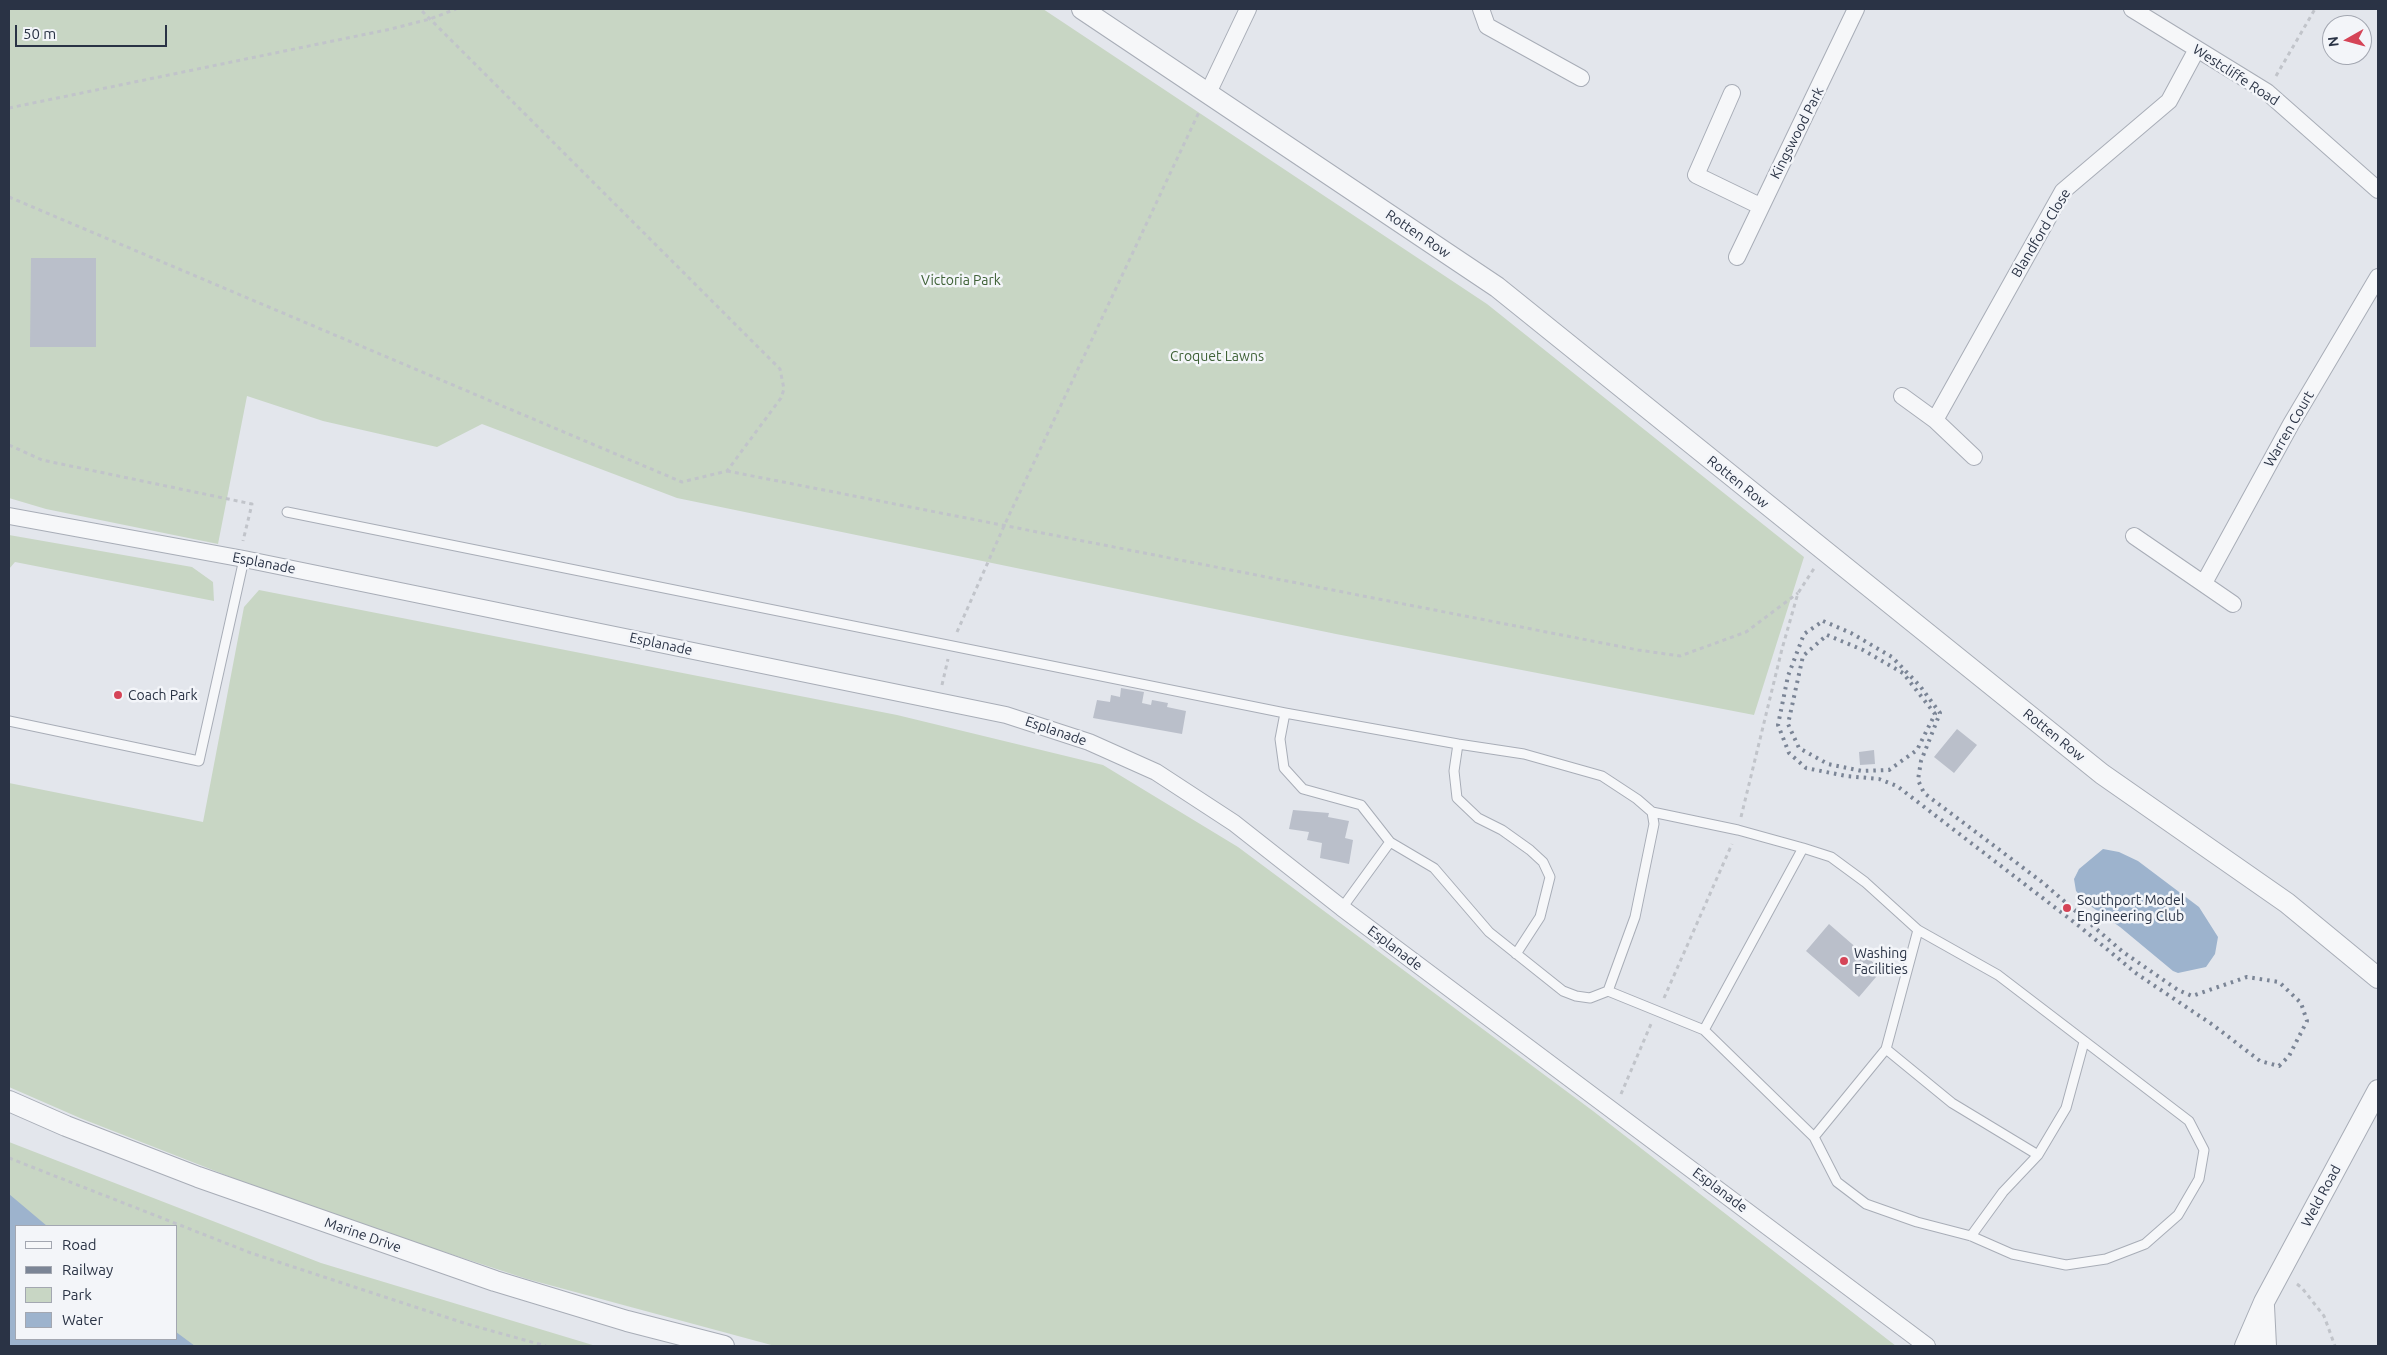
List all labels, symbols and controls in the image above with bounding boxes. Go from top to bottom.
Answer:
scale bar [18,15,170,47]
north arrow [2322,15,2372,65]
text: 50 m [23,25,56,42]
text: N [2325,36,2342,48]
street label: Westcliffe Road [2190,41,2282,109]
street label: Kingswood Park [1767,84,1827,182]
street label: Blandford Close [2008,186,2074,280]
street label: Rotten Row [1382,206,1454,262]
park label: Victoria Park [921,272,1001,288]
park label: Croquet Lawns [1170,348,1264,364]
street label: Warren Court [2260,388,2318,470]
street label: Rotten Row [1704,452,1772,512]
street label: Esplanade [231,549,297,577]
street label: Esplanade [628,629,694,659]
place label: Coach Park [128,687,197,703]
marker: Coach Park [112,689,124,701]
street label: Rotten Row [2020,705,2088,765]
street label: Esplanade [1023,713,1089,749]
place label: Southport Model Engineering Club [2077,892,2184,924]
marker: Southport Model Engineering Club [2061,902,2073,914]
street label: Esplanade [1364,922,1426,974]
place label: Washing Facilities [1854,945,1908,978]
marker: Washing Facilities [1838,955,1850,967]
street label: Weld Road [2298,1162,2344,1230]
street label: Esplanade [1689,1164,1751,1216]
street label: Marine Drive [322,1214,404,1256]
legend [15,1225,178,1340]
text: Road [62,1236,97,1253]
text: Railway [62,1261,113,1278]
text: Park [62,1286,92,1303]
text: Water [62,1311,103,1328]

